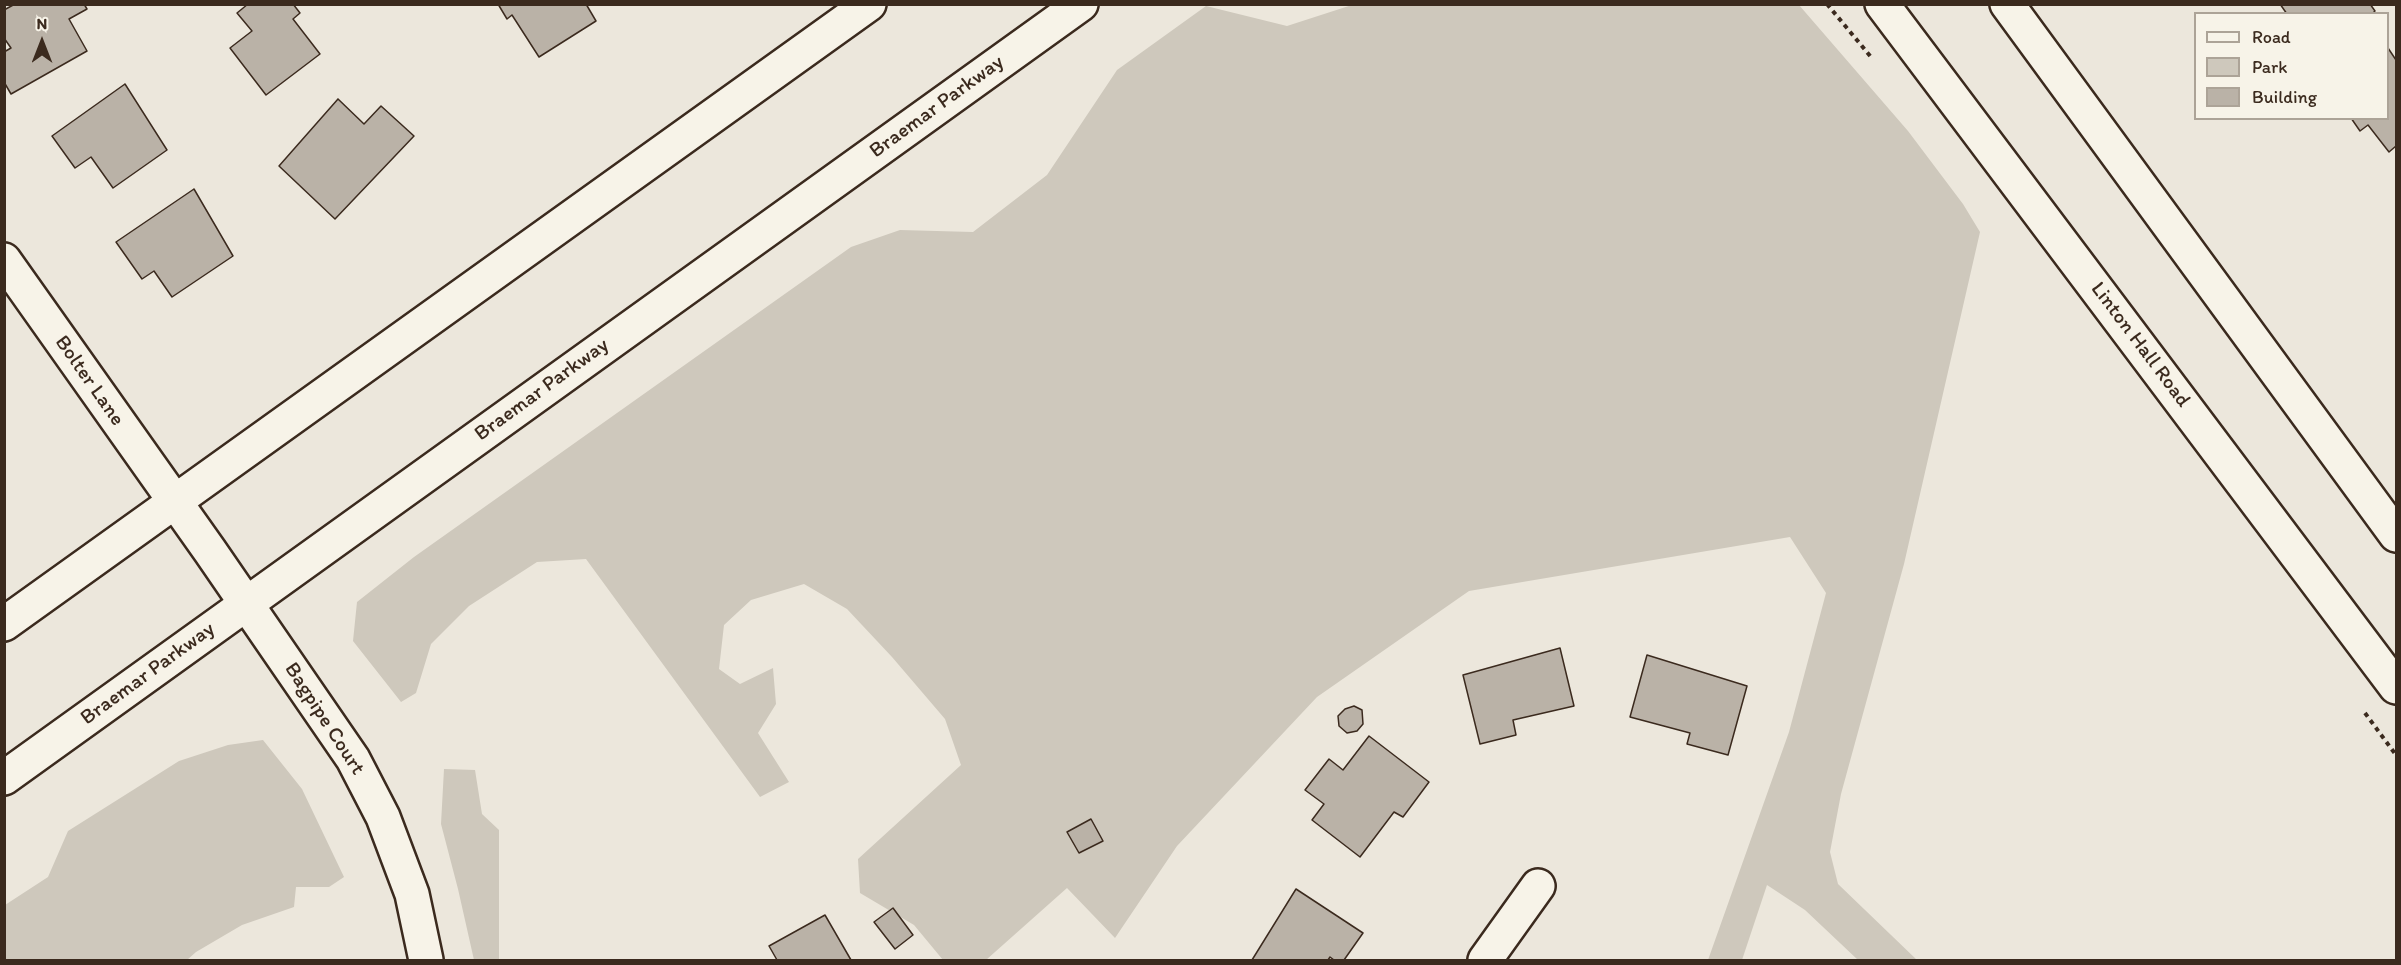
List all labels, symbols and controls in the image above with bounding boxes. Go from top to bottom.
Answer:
north arrow [12,12,72,72]
legend [2194,12,2389,120]
text: N [37,14,47,33]
text: Road [2252,26,2291,48]
street label: Braemar Parkway [865,50,1009,164]
text: Park [2252,56,2287,78]
text: Building [2252,86,2317,108]
street label: Linton Hall Road [2085,277,2195,413]
street label: Bolter Lane [49,331,129,431]
street label: Braemar Parkway [470,333,614,447]
street label: Braemar Parkway [76,617,220,731]
street label: Bagpipe Court [278,658,370,780]

